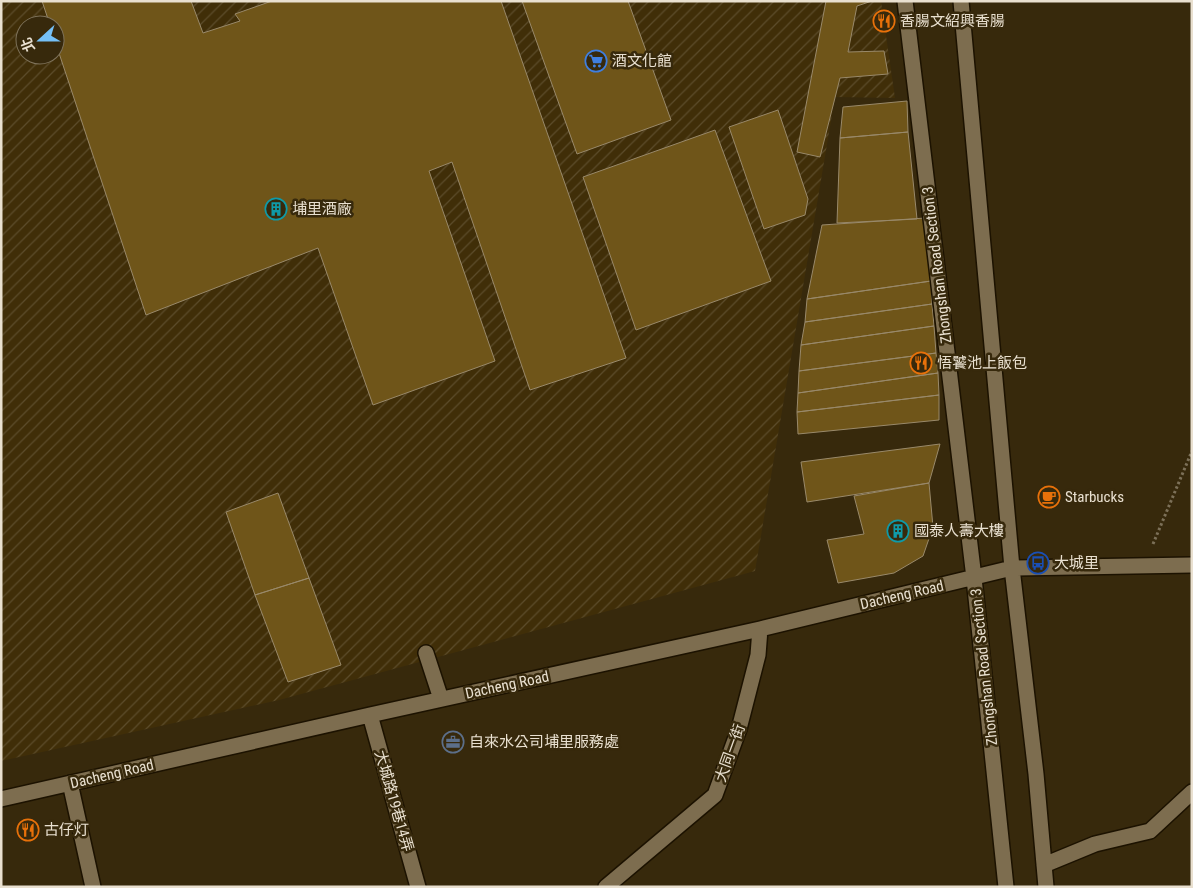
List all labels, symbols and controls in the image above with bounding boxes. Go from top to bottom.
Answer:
restaurant icon: 香腸文紹興香腸 [872,9,896,33]
place label: 香腸文紹興香腸 [900,12,1005,30]
north arrow [15,15,65,65]
text: 北 [18,35,38,54]
supermarket icon: 酒文化館 [584,49,608,73]
place label: 酒文化館 [612,52,672,70]
street label: Zhongshan Road Section 3 [918,185,956,345]
building icon: 埔里酒廠 [264,197,288,221]
place label: 埔里酒廠 [292,200,352,218]
restaurant icon: 悟饕池上飯包 [909,351,933,375]
place label: 悟饕池上飯包 [937,354,1027,372]
cafe icon: Starbucks [1037,485,1061,509]
place label: Starbucks [1065,488,1124,506]
building icon: 國泰人壽大樓 [886,519,910,543]
place label: 國泰人壽大樓 [914,522,1004,540]
bus stop icon: 大城里 [1026,551,1050,575]
place label: 大城里 [1054,554,1099,572]
street label: Dacheng Road [858,577,946,613]
street label: Zhongshan Road Section 3 [967,587,1001,747]
street label: Dacheng Road [463,667,551,703]
street label: 大同一街 [711,722,749,784]
office icon: 自來水公司埔里服務處 [441,730,465,754]
place label: 自來水公司埔里服務處 [469,733,619,751]
street label: 大城路19巷14弄 [371,748,417,854]
street label: Dacheng Road [68,756,156,792]
restaurant icon: 古仔灯 [16,818,40,842]
place label: 古仔灯 [44,821,89,839]

